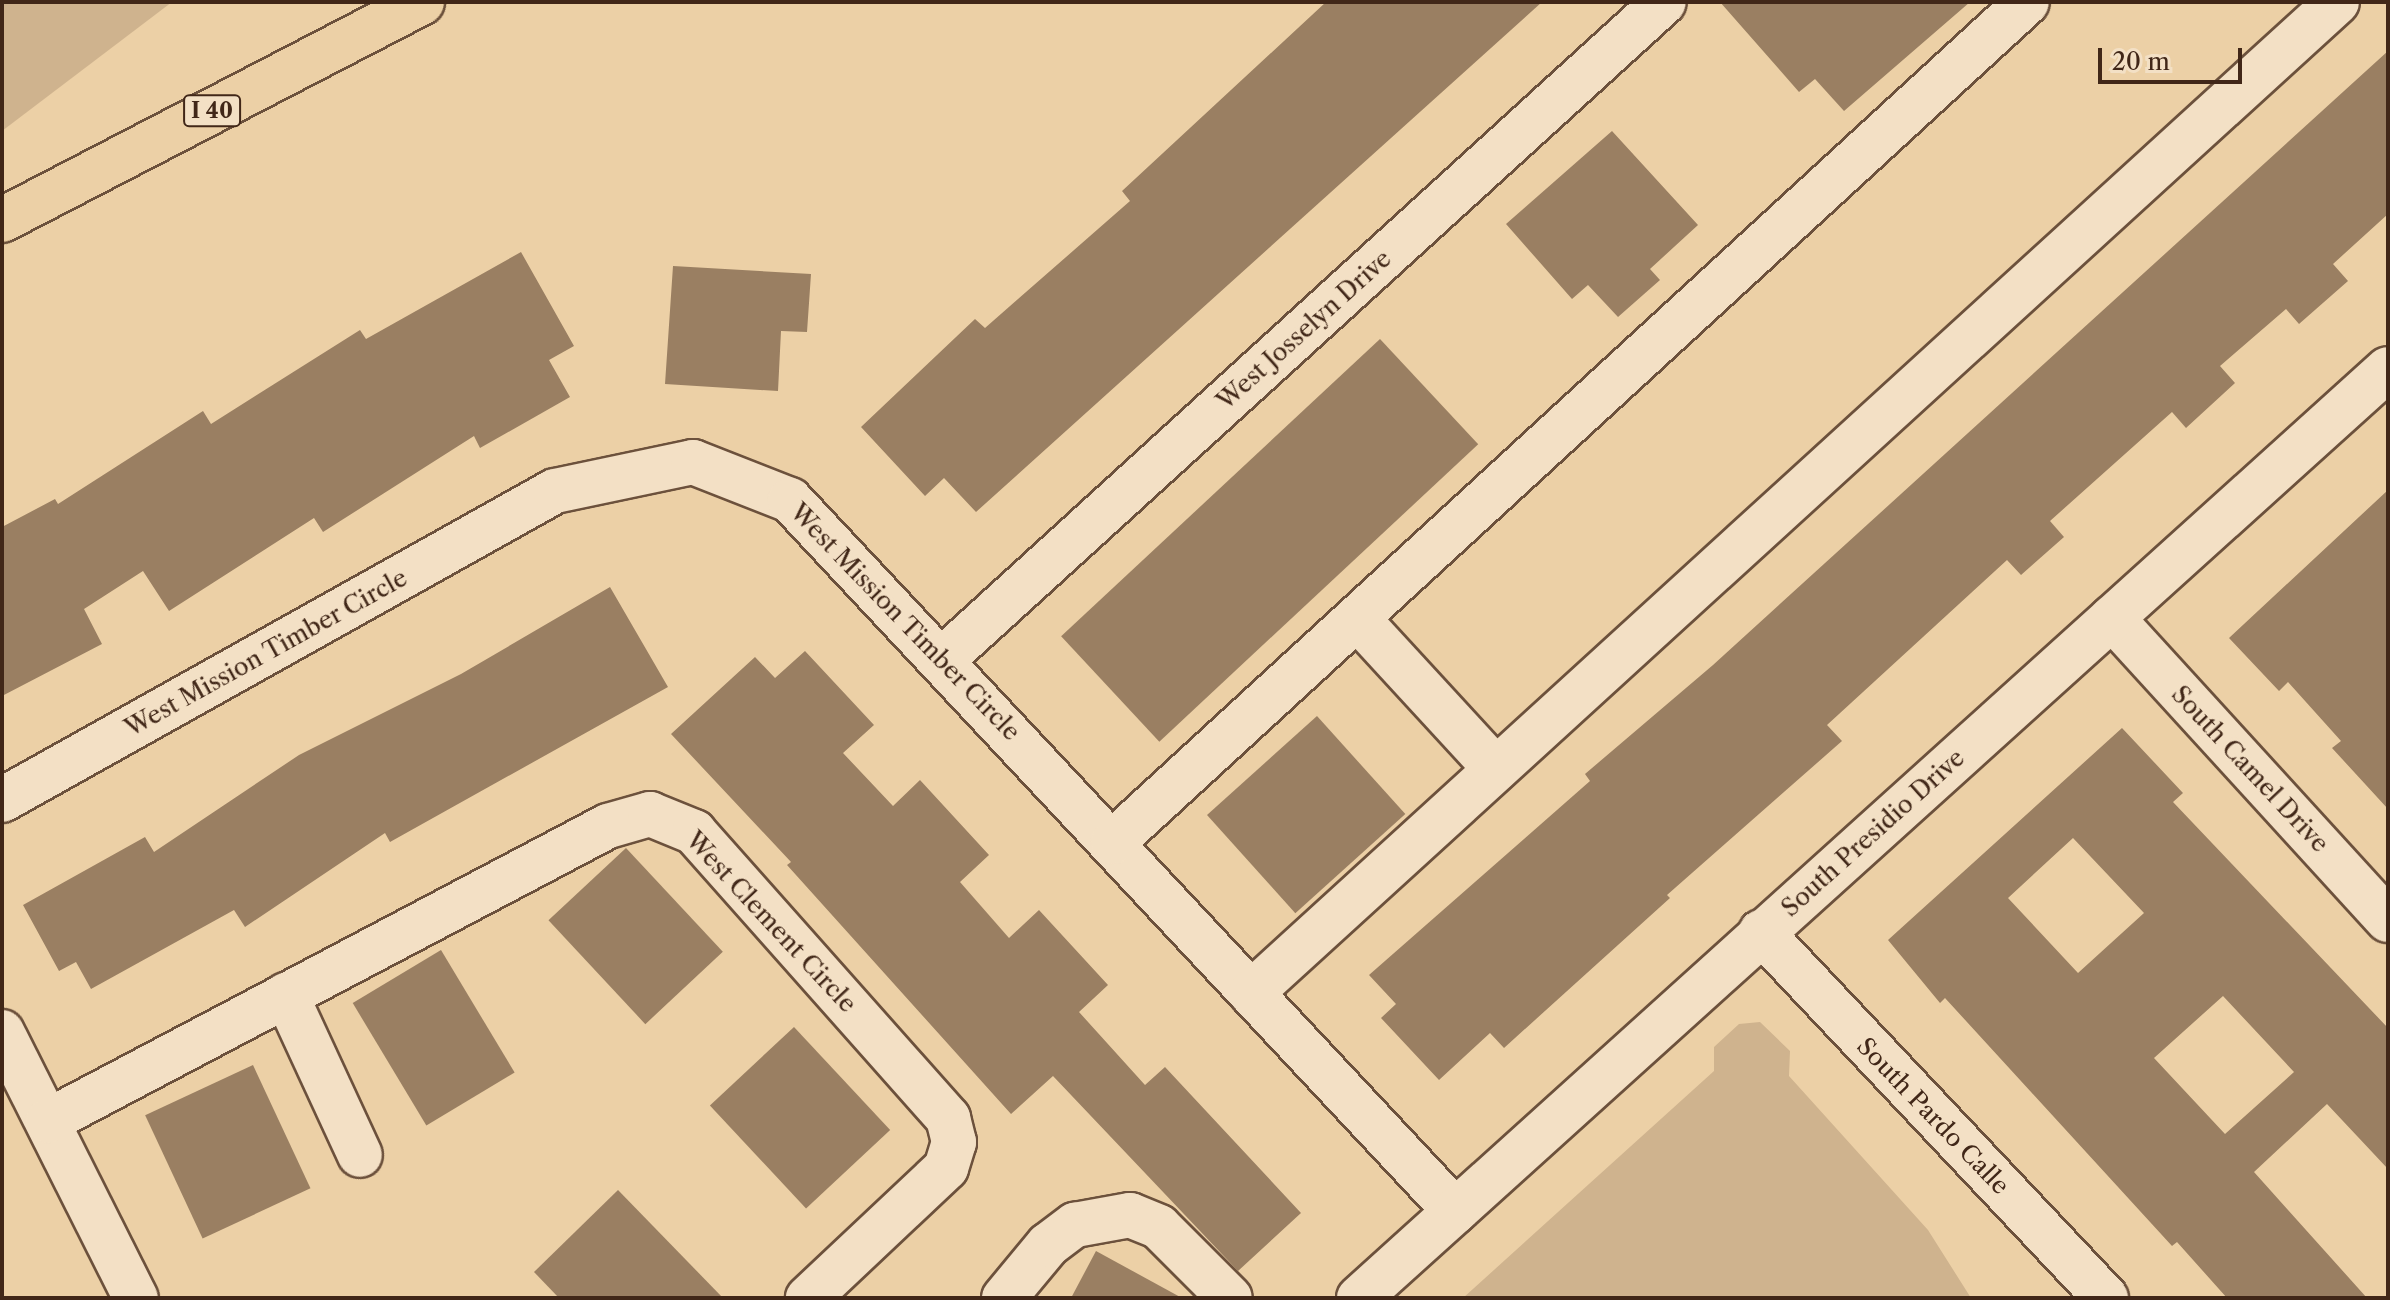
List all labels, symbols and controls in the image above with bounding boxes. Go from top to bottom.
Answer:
scale bar [2102,32,2246,82]
text: 20 m [2112,47,2170,76]
road number: I 40 [182,93,242,129]
street label: West Josselyn Drive [1211,244,1397,416]
street label: West Mission Timber Circle [784,497,1026,747]
street label: West Mission Timber Circle [119,563,413,743]
street label: South Camel Drive [2166,680,2334,858]
street label: South Presidio Drive [1776,743,1970,923]
street label: West Clement Circle [680,826,862,1018]
street label: South Pardo Calle [1851,1032,2015,1200]

